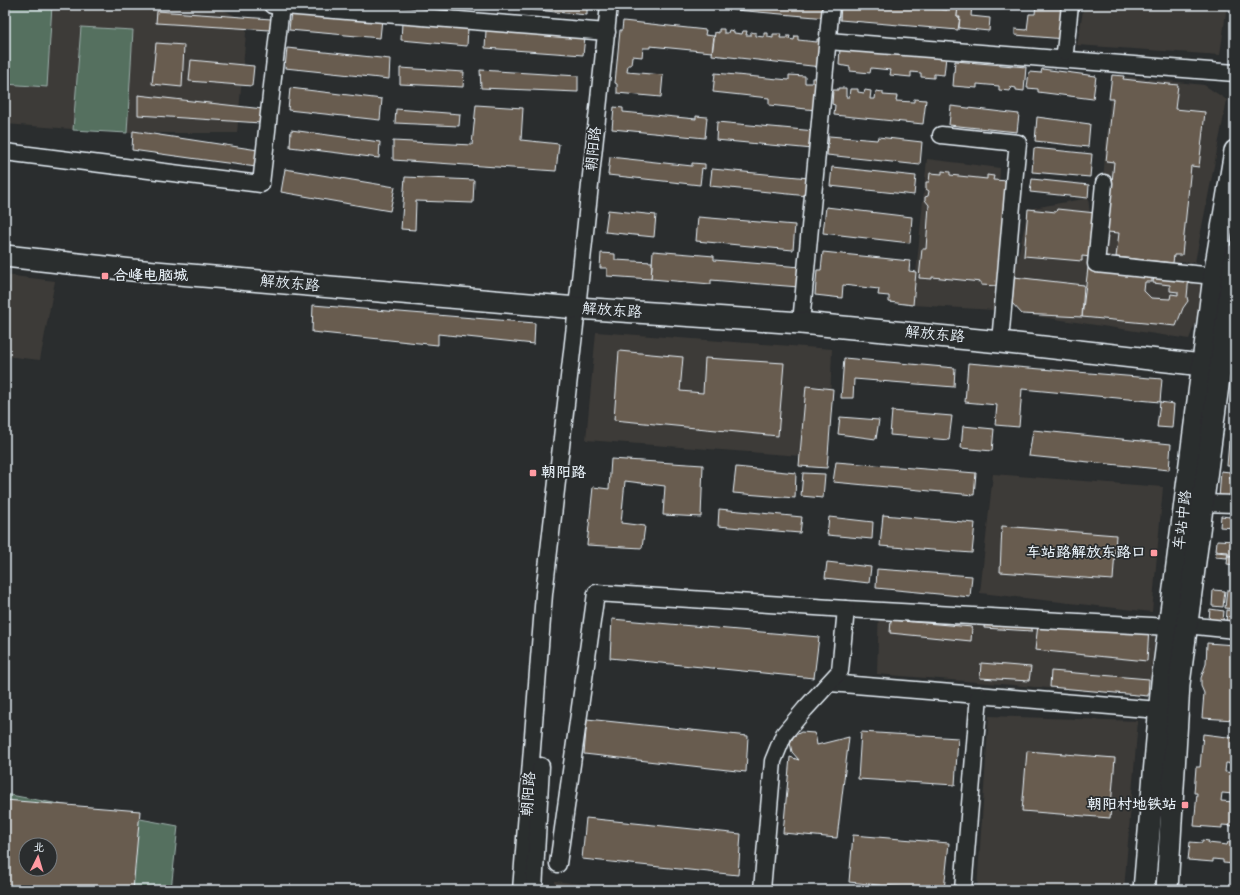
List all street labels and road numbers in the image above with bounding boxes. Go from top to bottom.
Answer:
street label: 朝阳路 [582,126,606,172]
street label: 解放东路 [259,271,321,297]
street label: 解放东路 [581,299,643,323]
street label: 解放东路 [904,322,966,348]
street label: 车站中路 [1169,489,1197,551]
street label: 朝阳路 [517,771,541,817]

